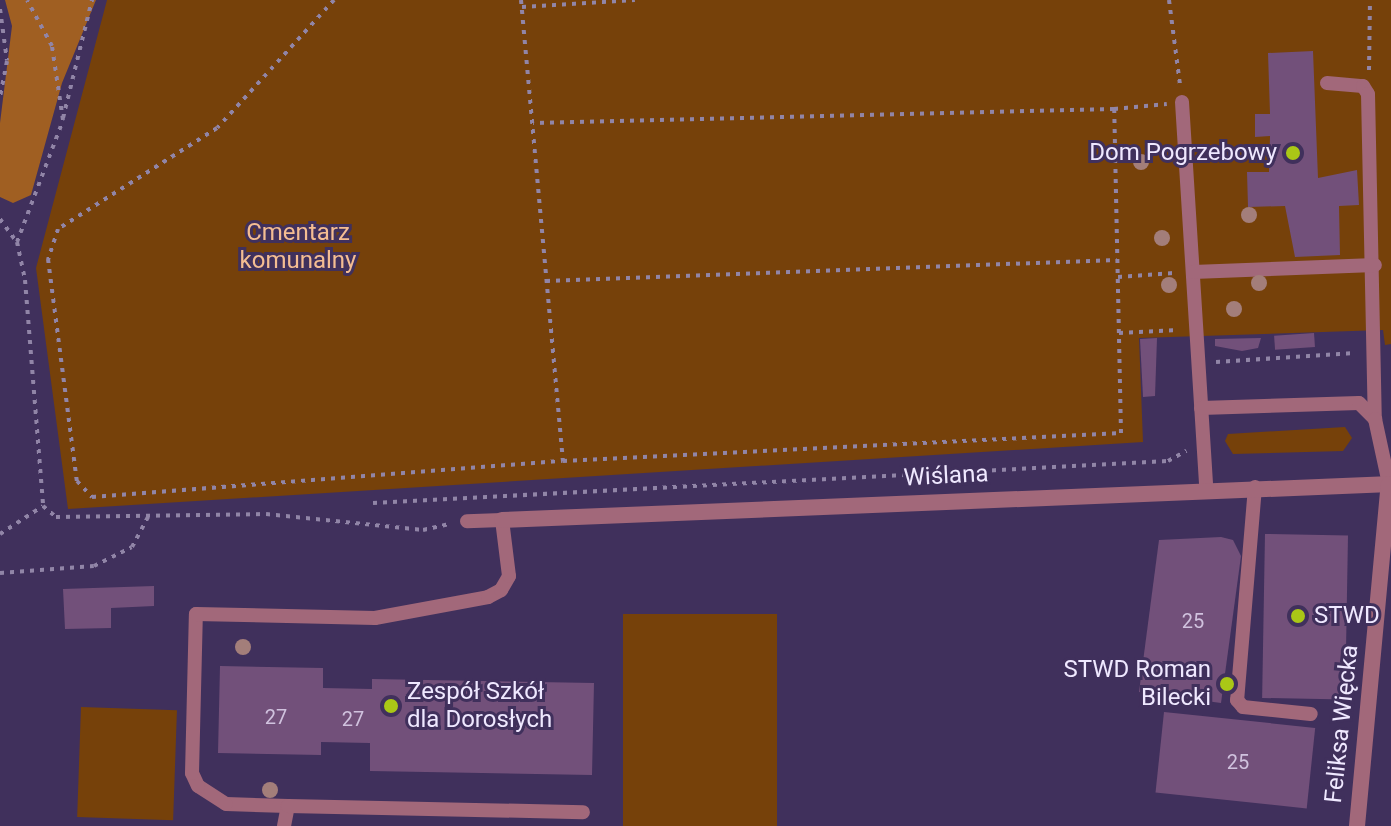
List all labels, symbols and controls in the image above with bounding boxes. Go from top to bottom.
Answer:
place label: Dom Pogrzebowy [1089,139,1277,167]
marker: Dom Pogrzebowy [1284,144,1302,162]
park label: Cmentarz komunalny [240,219,356,275]
street label: Wiślana [903,459,989,493]
place label: STWD [1314,602,1380,630]
marker: STWD [1289,607,1307,625]
house number: 25 [1182,609,1204,633]
street label: Feliksa Więcka [1319,644,1365,804]
place label: STWD Roman Bilecki [1063,656,1211,712]
marker: STWD Roman Bilecki [1218,675,1236,693]
place label: Zespół Szkół dla Dorosłych [407,678,552,734]
marker: Zespół Szkół dla Dorosłych [382,697,400,715]
house number: 27 [265,705,287,729]
house number: 27 [342,707,364,731]
house number: 25 [1227,750,1249,774]

